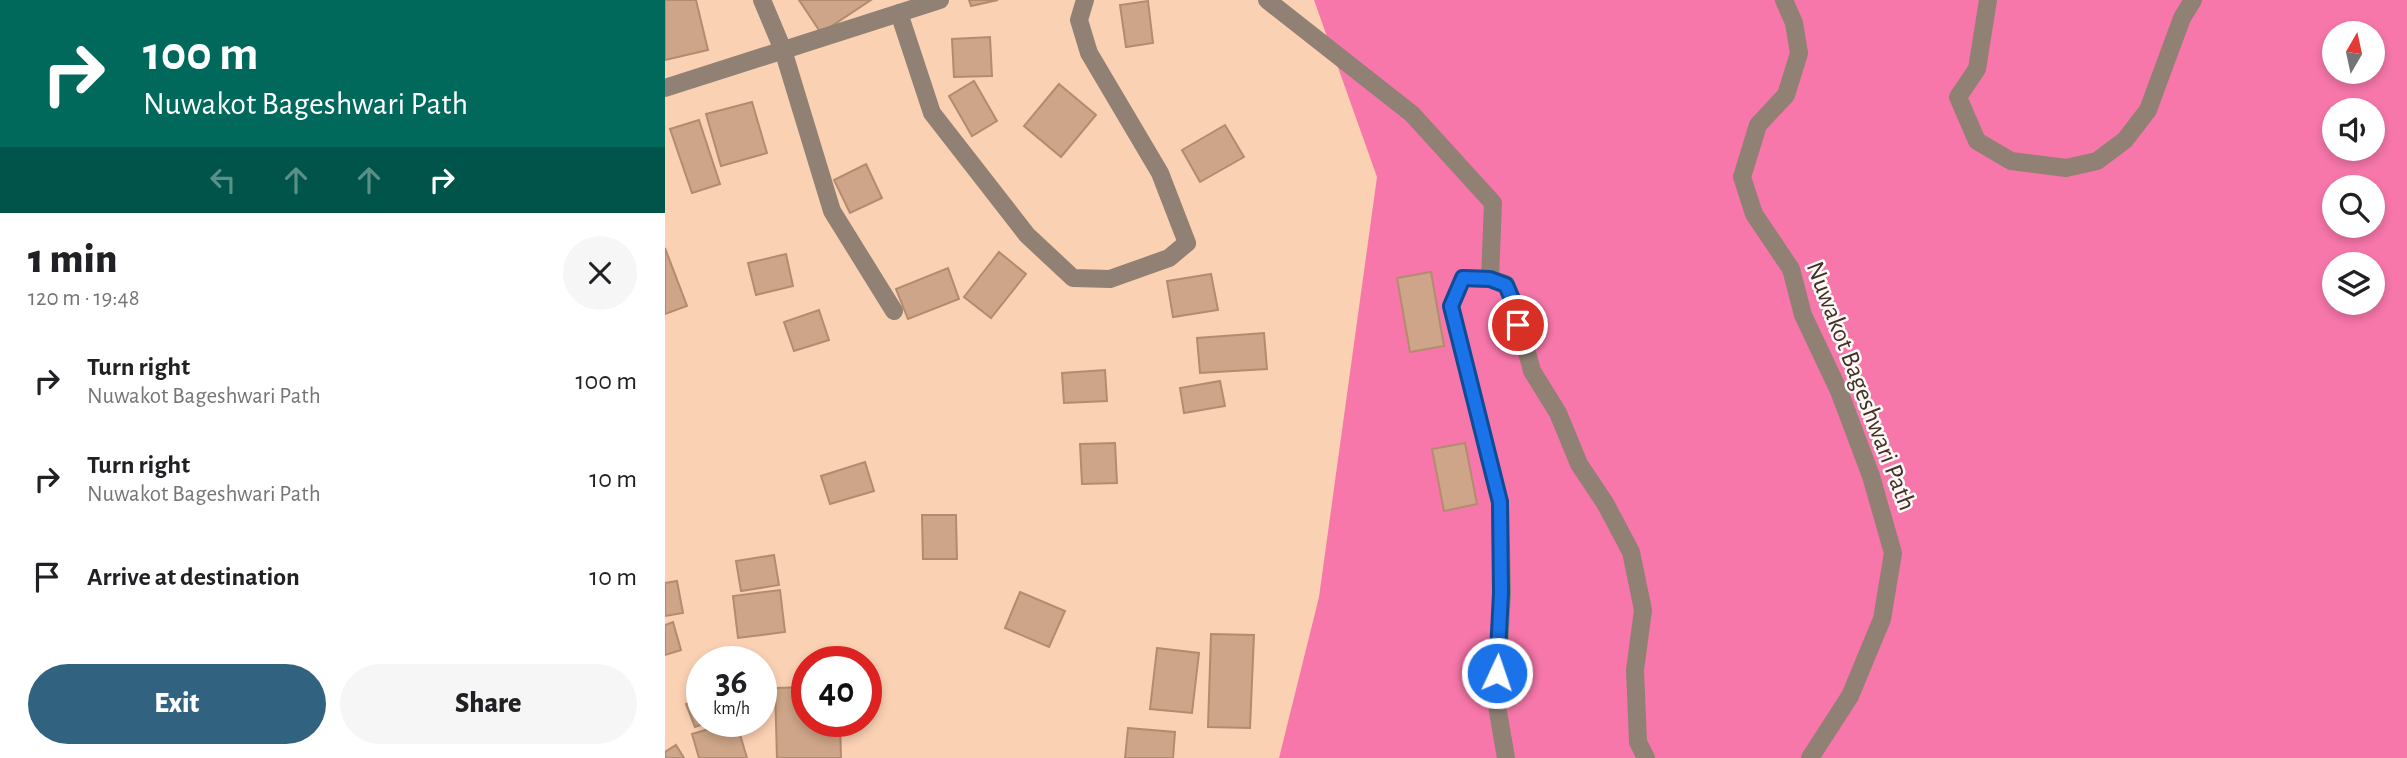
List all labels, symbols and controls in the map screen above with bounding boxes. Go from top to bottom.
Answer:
north arrow [2322,21,2385,84]
map controls [2322,21,2385,315]
icon: right [28,28,119,119]
text: 100 m [143,30,259,79]
text: Nuwakot Bageshwari Path [143,88,468,120]
button: sound [2322,98,2385,161]
icon: left [204,161,242,199]
icon: ahead [277,161,315,199]
icon: ahead [350,161,388,199]
icon: right [423,161,461,199]
button: search [2322,175,2385,238]
button: close [563,236,637,310]
text: 1 min [28,238,117,280]
button: layers [2322,252,2385,315]
street label: Nuwakot Bageshwari Path [1802,258,1920,514]
text: 120 m · 19:48 [28,287,140,310]
pin [1488,295,1548,355]
icon: arrive [1499,306,1537,344]
text: Turn right [87,354,190,380]
icon: right [28,362,66,400]
text: 100 m [576,368,637,394]
text: Nuwakot Bageshwari Path [87,385,321,408]
text: Turn right [87,452,190,478]
icon: right [28,460,66,498]
text: 10 m [589,466,637,492]
text: Nuwakot Bageshwari Path [87,483,321,506]
icon: arrive [28,558,66,596]
text: Arrive at destination [87,564,300,590]
text: 10 m [589,564,637,590]
position arrow [1460,636,1534,710]
speed limit sign: 40 [791,646,882,737]
button: Exit [28,664,326,744]
button: Share [340,664,637,744]
text: 36 [715,665,747,700]
text: km/h [713,700,750,718]

